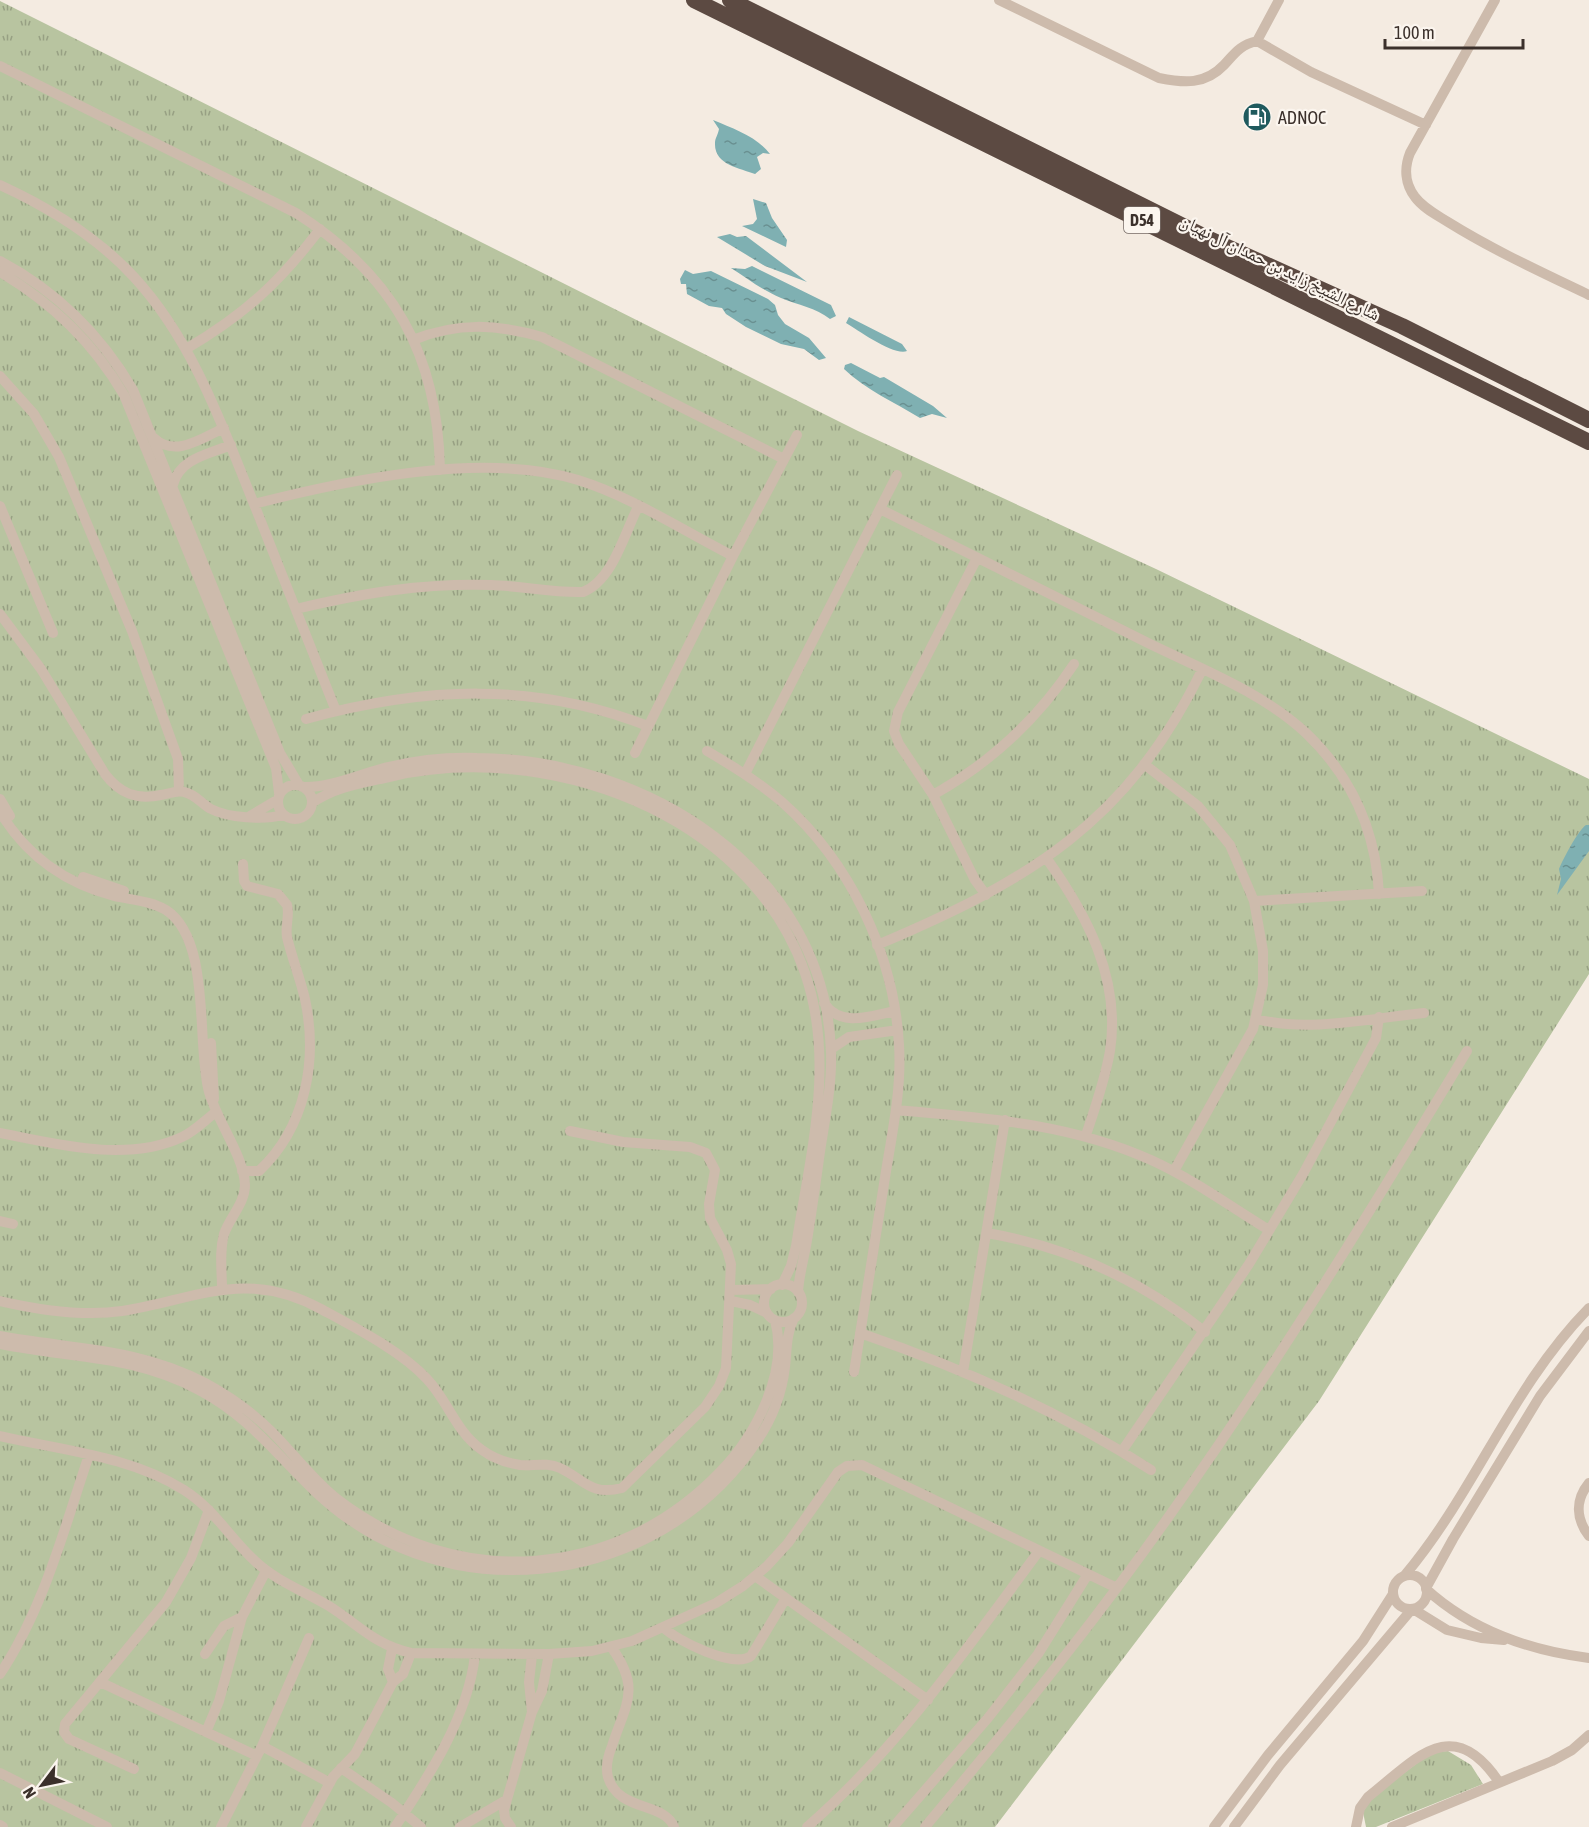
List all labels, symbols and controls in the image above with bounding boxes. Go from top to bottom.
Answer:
scale bar [1385,12,1523,50]
text: 100 m [1394,22,1435,43]
fuel station icon: ADNOC [1241,101,1273,133]
place label: ADNOC [1278,107,1326,128]
road number: D54 [1124,207,1160,233]
street label: شارع الشيخ زايد بن حمدان آل نهيان [1176,209,1383,326]
north arrow [12,1755,72,1815]
text: N [19,1784,39,1802]

